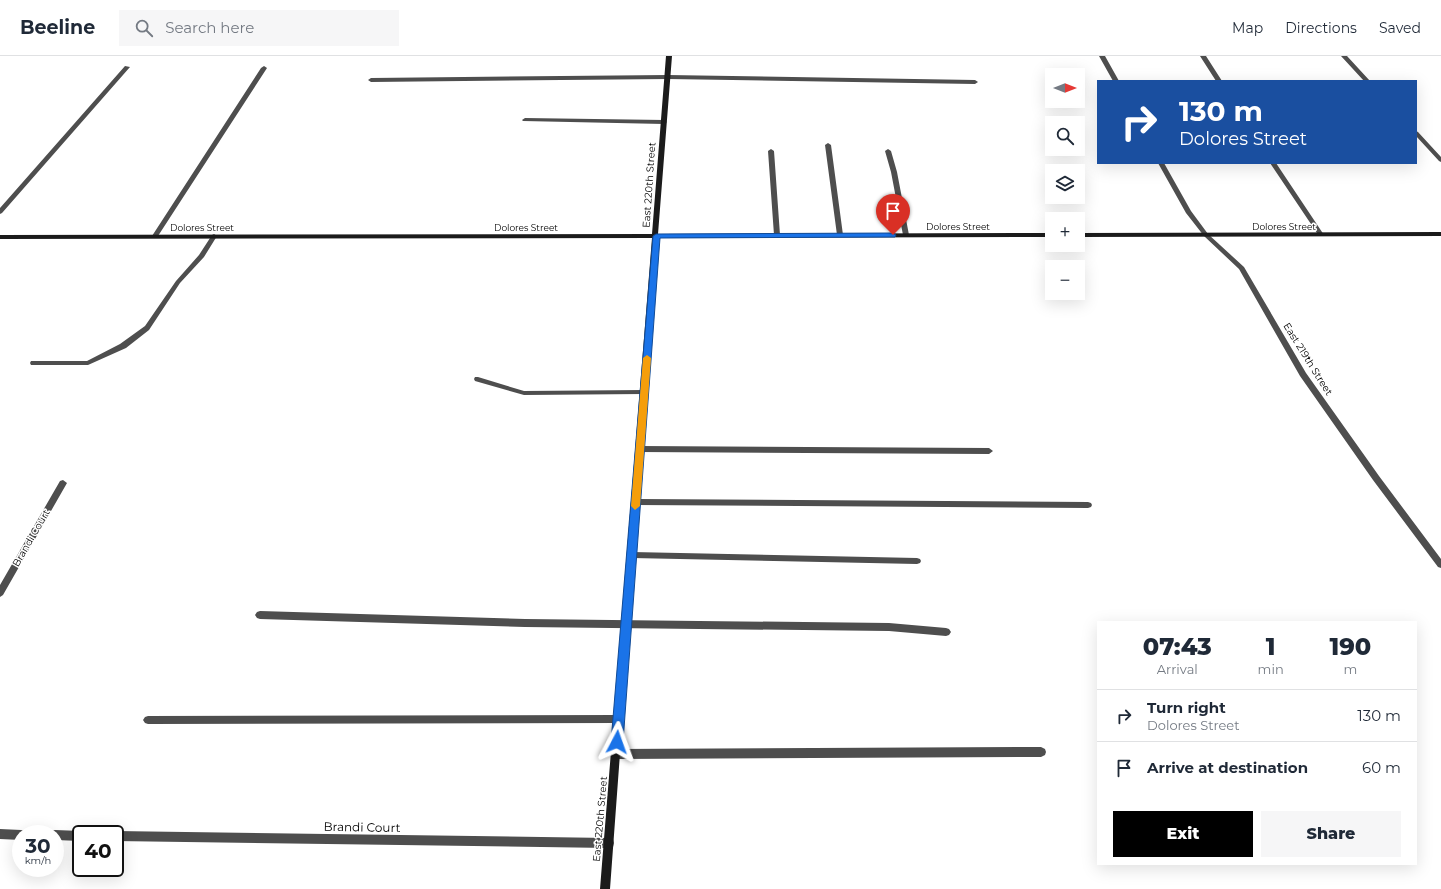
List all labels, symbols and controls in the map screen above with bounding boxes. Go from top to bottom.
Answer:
search box [119,10,399,46]
text: Beeline [20,16,95,39]
icon: search [133,17,155,39]
text: Search here [165,18,254,37]
text: Map [1232,19,1263,37]
text: Directions [1285,19,1357,37]
text: Saved [1379,19,1421,37]
north arrow [1045,68,1085,108]
map controls [1045,68,1085,300]
text: 130 m [1179,94,1263,128]
icon: right [1113,96,1165,148]
button: search [1045,116,1085,156]
text: Dolores Street [1179,128,1307,150]
street label: East 220th Street [640,142,658,228]
button: layers [1045,164,1085,204]
pin [876,194,910,235]
icon: arrive [882,200,904,222]
button: + [1045,212,1085,252]
street label: Dolores Street [926,221,990,232]
street label: Dolores Street [1252,221,1316,232]
street label: Dolores Street [170,222,234,233]
street label: Dolores Street [494,222,558,233]
button: − [1045,260,1085,300]
street label: East 219th Street [1280,320,1336,398]
street label: Brandi Court [9,507,53,569]
text: 07:43 [1143,632,1212,661]
text: 1 [1266,632,1276,661]
text: 190 [1329,632,1371,661]
text: Arrival [1157,661,1198,677]
text: min [1258,661,1284,677]
text: m [1343,661,1357,677]
text: Turn right [1147,698,1226,717]
icon: right [1113,705,1135,727]
text: 130 m [1357,706,1401,725]
text: Dolores Street [1147,717,1240,733]
position arrow [596,721,638,763]
icon: arrive [1113,757,1135,779]
text: Arrive at destination [1147,758,1308,777]
text: 60 m [1362,758,1401,777]
street label: East 220th Street [590,776,610,862]
button: Exit [1113,811,1253,857]
button: Share [1261,811,1401,857]
street label: Brandi Court [323,819,401,835]
speed limit sign: 40 [72,825,124,877]
text: 30 [25,834,51,858]
text: km/h [25,854,51,867]

